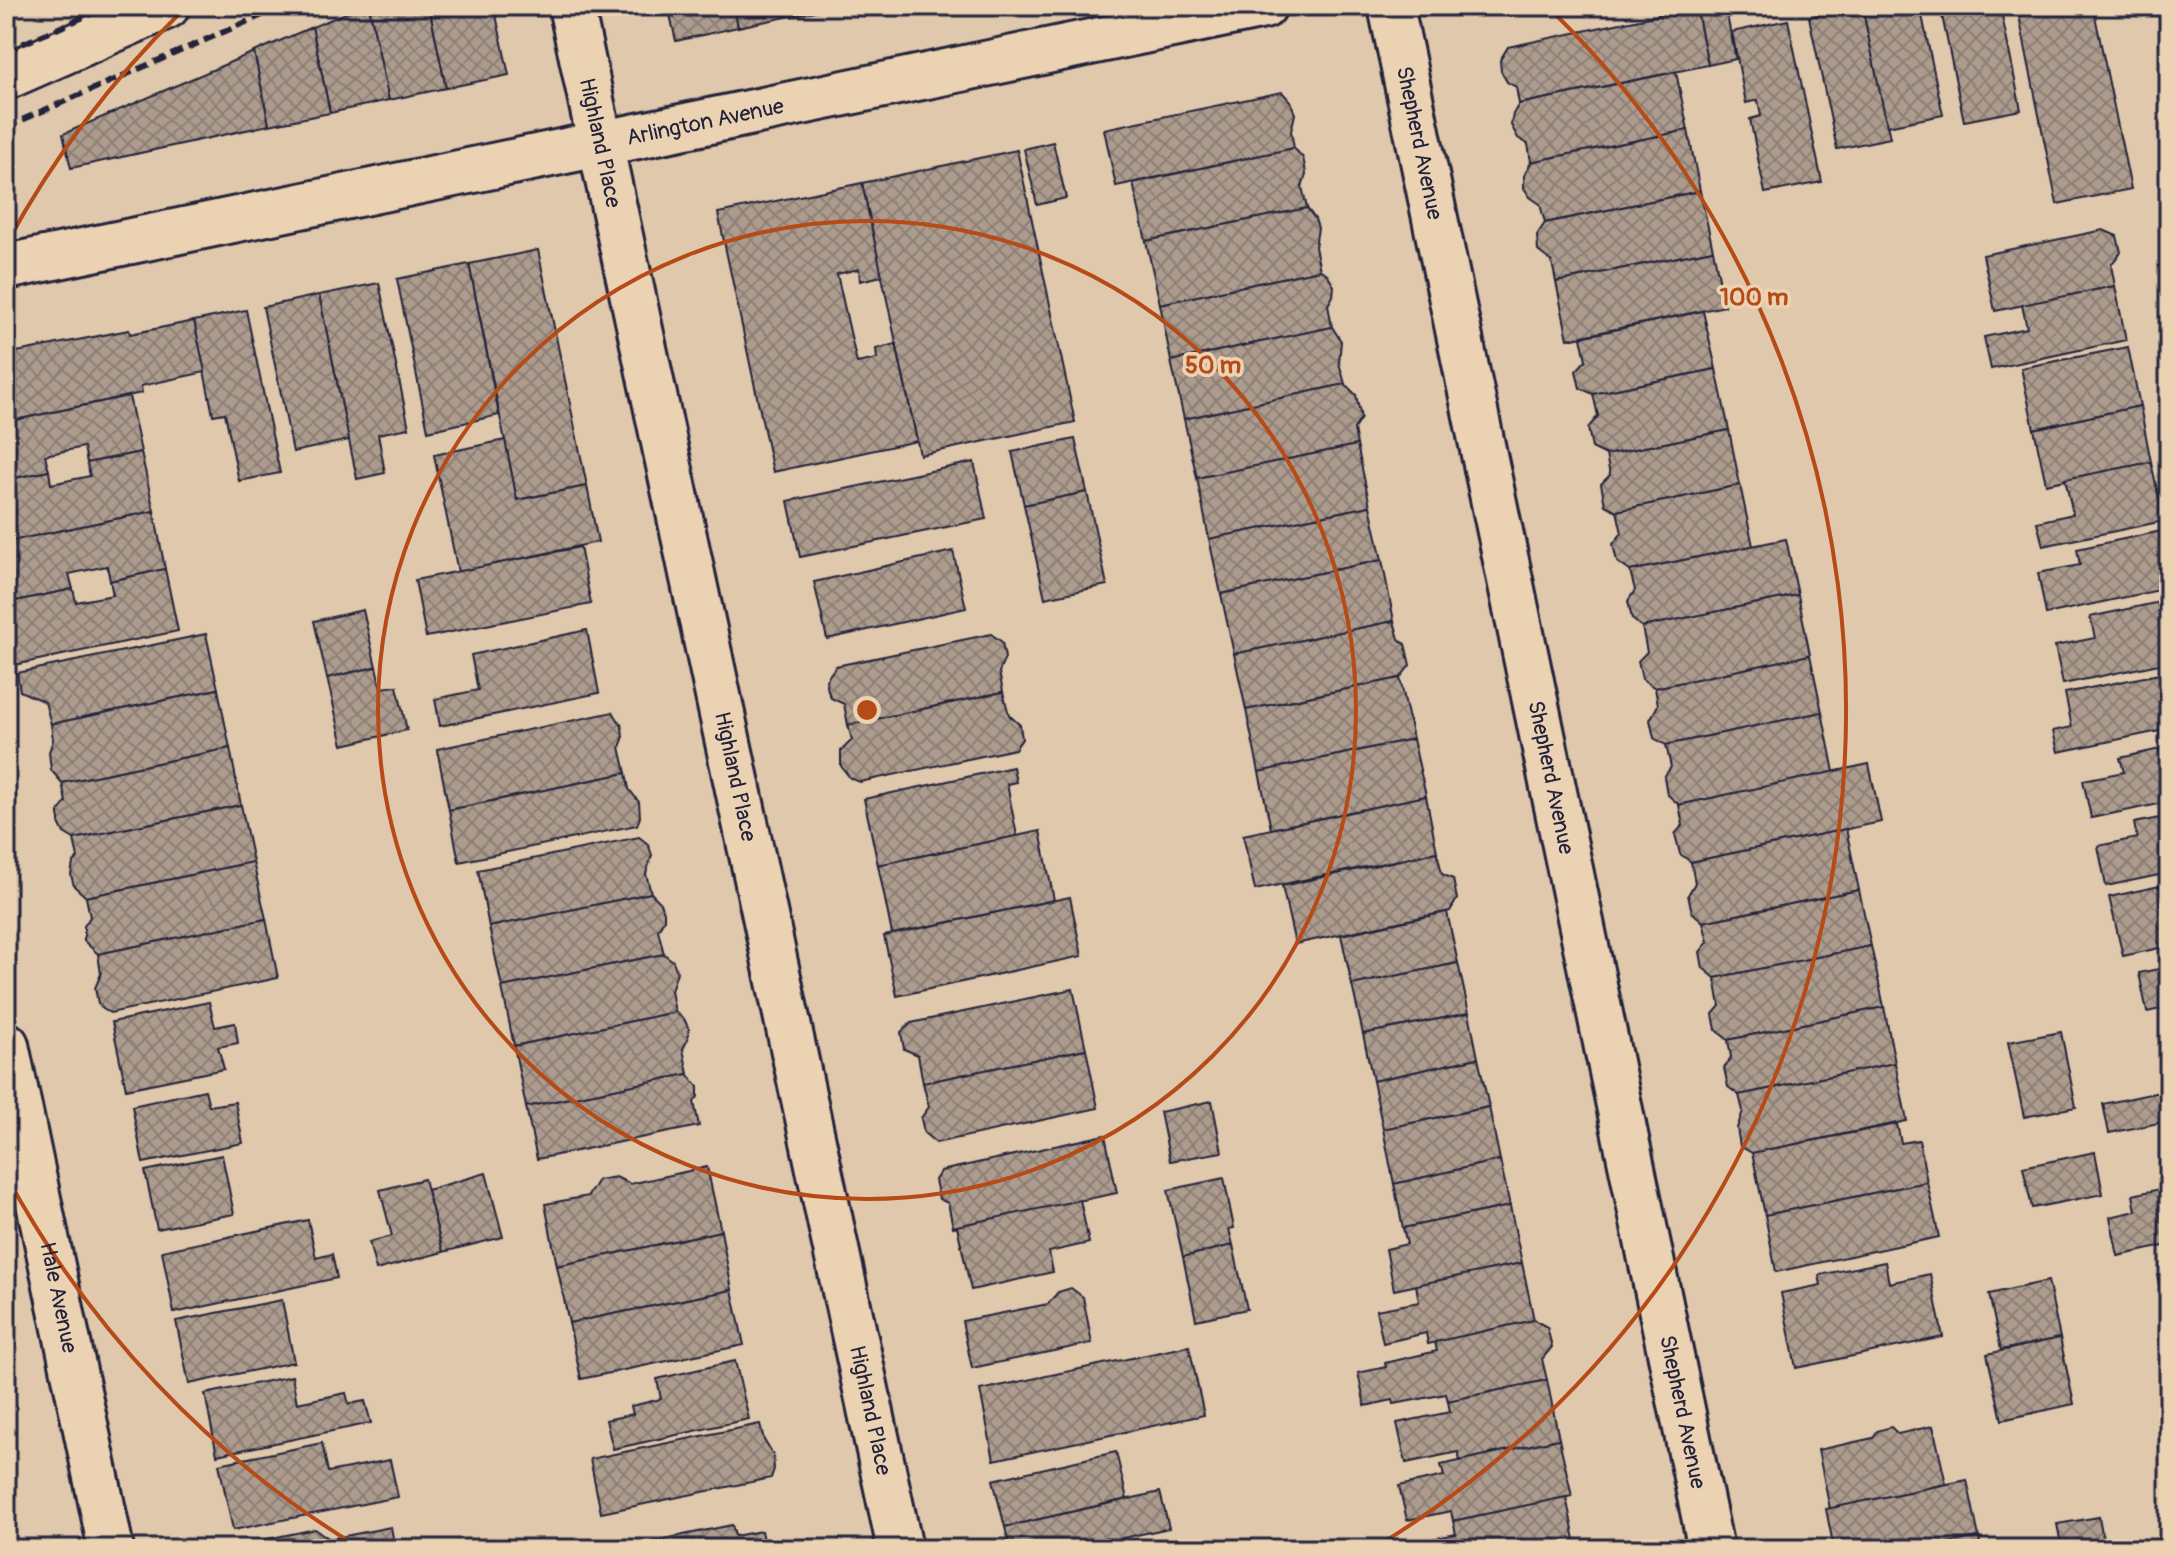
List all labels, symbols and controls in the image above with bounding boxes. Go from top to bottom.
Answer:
street label: Shepherd Avenue [1390,64,1449,223]
street label: Highland Place [573,75,628,211]
street label: Arlington Avenue [624,92,786,152]
text: 100 m [1720,283,1788,312]
text: 50 m [1185,351,1241,380]
centre of rings [853,696,881,724]
street label: Shepherd Avenue [1521,698,1581,857]
street label: Highland Place [708,709,763,844]
street label: Hale Avenue [33,1240,84,1356]
street label: Shepherd Avenue [1653,1333,1712,1492]
street label: Highland Place [843,1343,898,1478]

